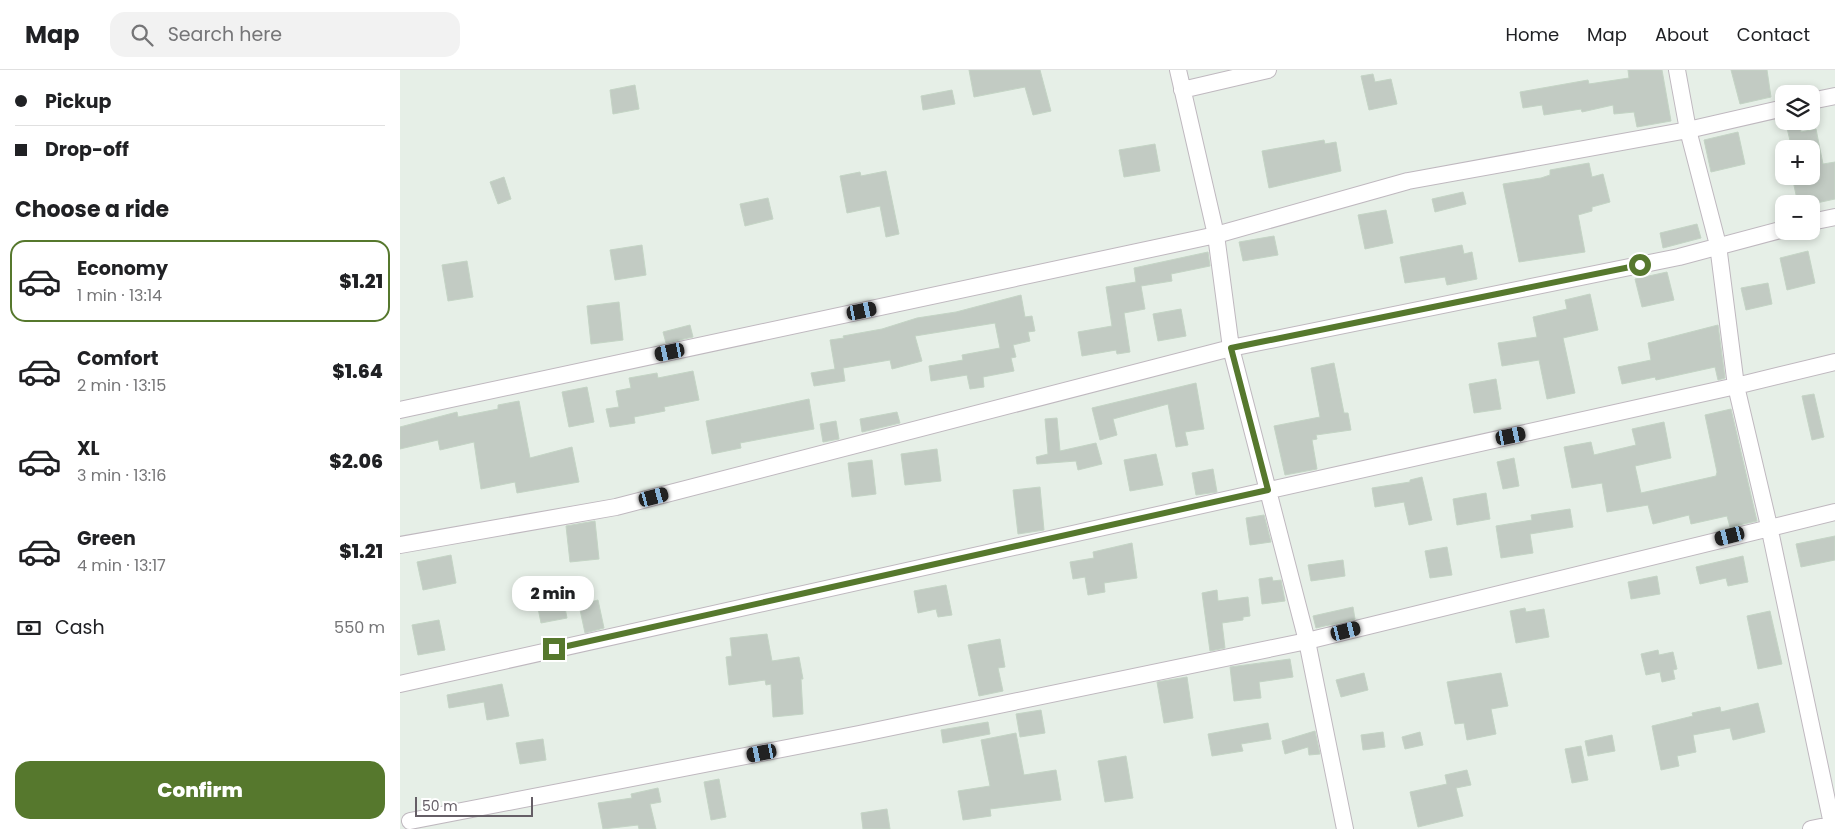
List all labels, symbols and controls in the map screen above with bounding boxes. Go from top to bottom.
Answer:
search box [110,12,460,57]
text: Map [25,18,80,51]
icon: search [128,21,156,49]
text: Search here [168,21,282,48]
text: Home [1505,22,1559,47]
text: Map [1587,22,1627,47]
text: About [1655,22,1709,47]
text: Contact [1737,22,1810,47]
map controls [1775,85,1820,240]
button: layers [1775,85,1820,130]
text: Pickup [45,88,111,115]
text: Drop-off [45,136,129,163]
button: + [1775,140,1820,185]
text: Choose a ride [15,194,169,225]
button: − [1775,195,1820,240]
route start [1629,254,1651,276]
text: Economy [77,255,168,282]
icon: car [17,259,62,304]
text: $1.21 [339,268,383,295]
text: 1 min · 13:14 [77,284,162,307]
car [845,301,878,321]
car [653,342,686,362]
text: Comfort [77,345,159,372]
icon: car [17,349,62,394]
text: $1.64 [332,358,383,385]
text: 2 min · 13:15 [77,374,166,397]
car [1494,426,1527,446]
text: XL [77,435,100,462]
icon: car [17,439,62,484]
text: $2.06 [329,448,383,475]
text: 3 min · 13:16 [77,464,167,487]
car [637,486,670,508]
text: Green [77,525,136,552]
car [1713,525,1746,547]
icon: car [17,529,62,574]
text: $1.21 [339,538,383,565]
text: 4 min · 13:17 [77,554,166,577]
callout: 2 min [513,576,595,612]
text: 2 min [530,582,576,605]
icon: cash [15,614,43,642]
text: Cash [55,614,105,641]
text: 550 m [334,616,385,639]
car [1329,620,1362,642]
route end [543,638,565,660]
car [745,743,778,763]
button: Confirm [15,761,385,819]
scale bar [415,794,532,817]
text: 50 m [422,796,458,816]

